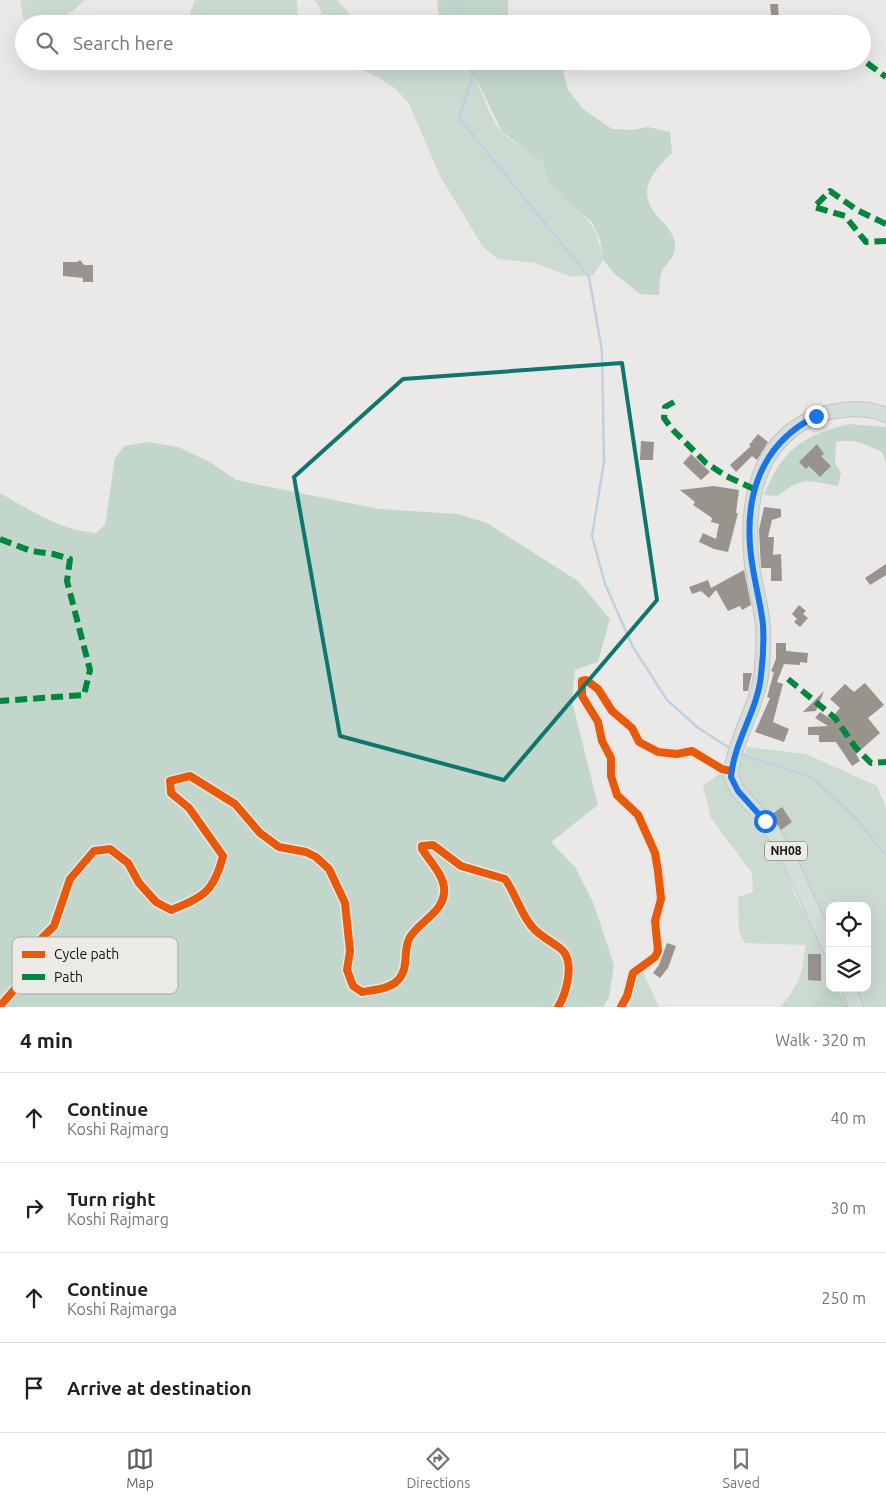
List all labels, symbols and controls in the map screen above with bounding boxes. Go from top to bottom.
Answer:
search box [15,15,871,70]
icon: search [33,29,61,57]
text: Search here [73,32,173,54]
route end [805,405,828,428]
route start [754,810,777,833]
road number: NH08 [765,841,807,860]
map controls [826,902,871,992]
button: locate [826,902,871,947]
legend [12,937,178,994]
text: Cycle path [54,946,119,962]
button: layers [826,947,871,992]
text: Path [54,969,83,985]
text: 4 min [20,1028,73,1052]
text: Walk · 320 m [775,1031,866,1049]
text: Continue [67,1098,148,1120]
icon: ahead [20,1104,48,1132]
text: 40 m [830,1109,866,1127]
text: Koshi Rajmarg [67,1120,169,1138]
text: Turn right [67,1188,155,1210]
icon: right [20,1194,48,1222]
text: 30 m [830,1199,866,1217]
text: Koshi Rajmarg [67,1210,169,1228]
text: Continue [67,1278,148,1300]
icon: ahead [20,1284,48,1312]
text: 250 m [821,1289,866,1307]
text: Koshi Rajmarga [67,1300,177,1318]
icon: arrive [20,1374,48,1402]
text: Arrive at destination [67,1377,252,1399]
tab: Map [126,1445,154,1491]
tab: Directions [406,1445,470,1491]
tab: Saved [723,1445,760,1491]

